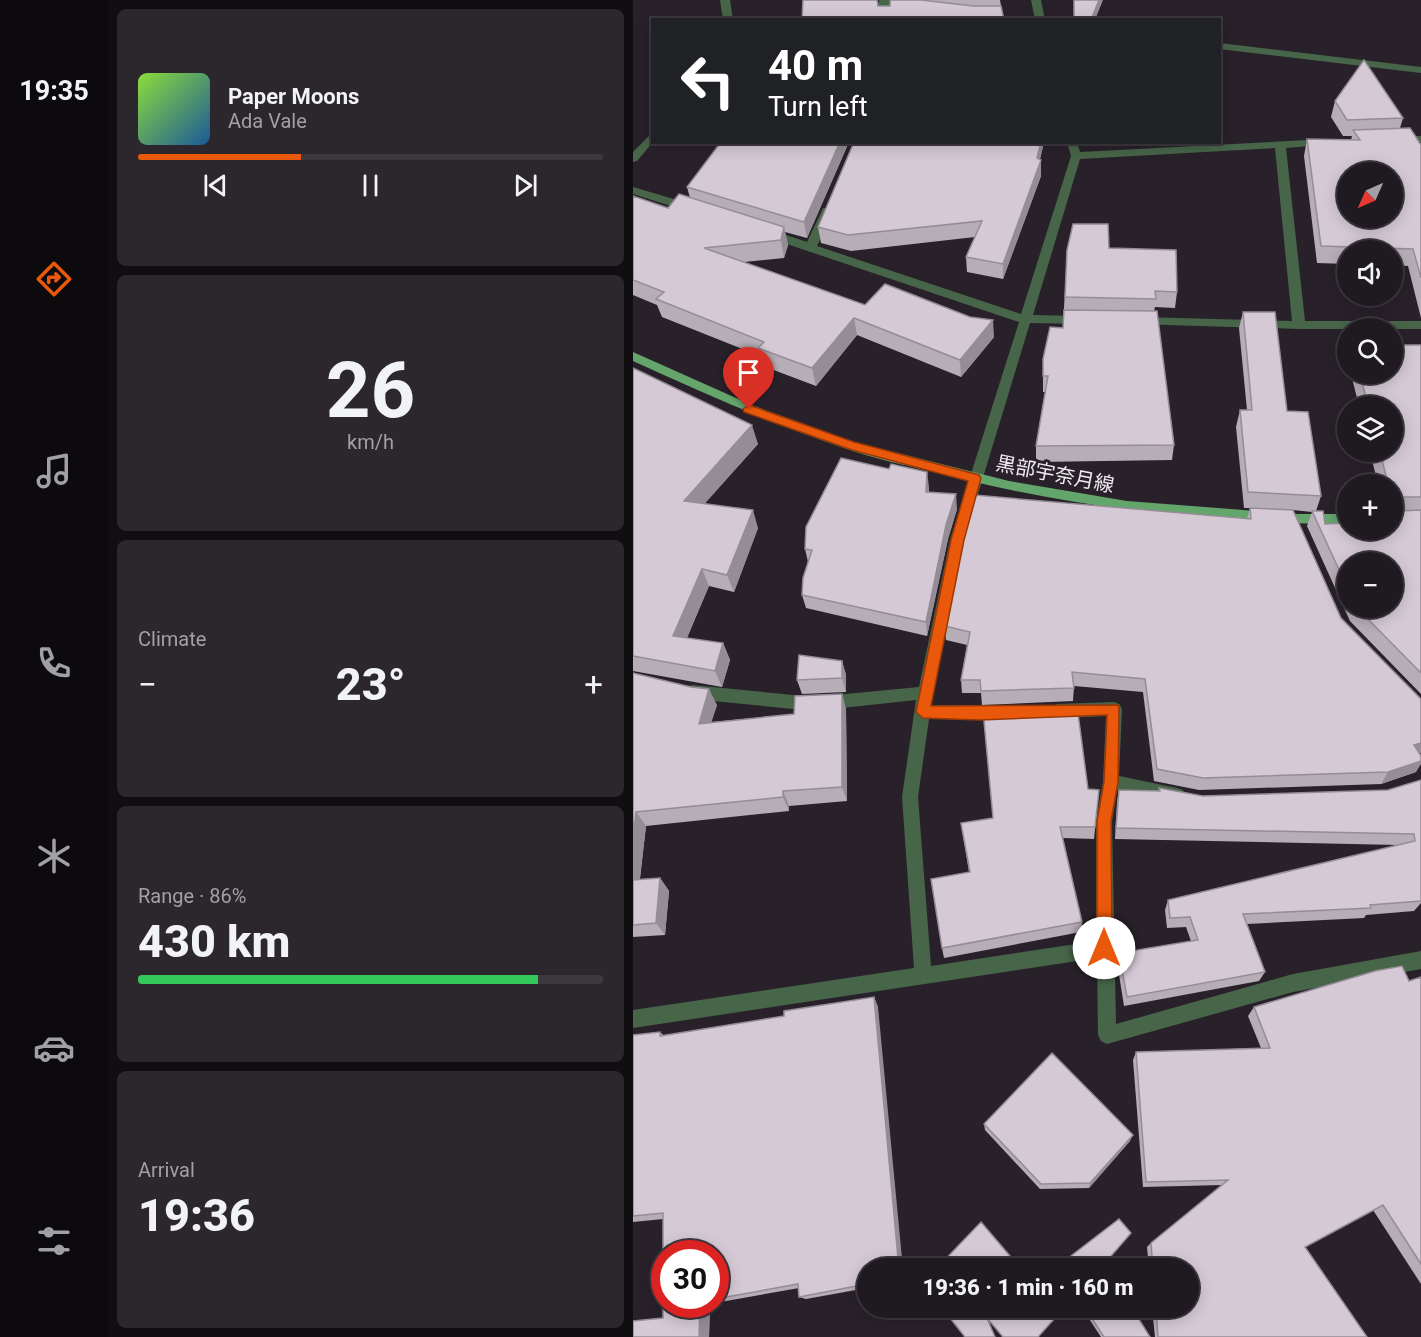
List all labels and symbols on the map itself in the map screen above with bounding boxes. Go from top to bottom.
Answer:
north arrow [1337,162,1403,228]
pin [723,347,774,409]
street label: 黒部宇奈月線 [994,451,1116,497]
position arrow [1072,916,1136,980]
speed limit sign: 30 [651,1240,729,1318]

